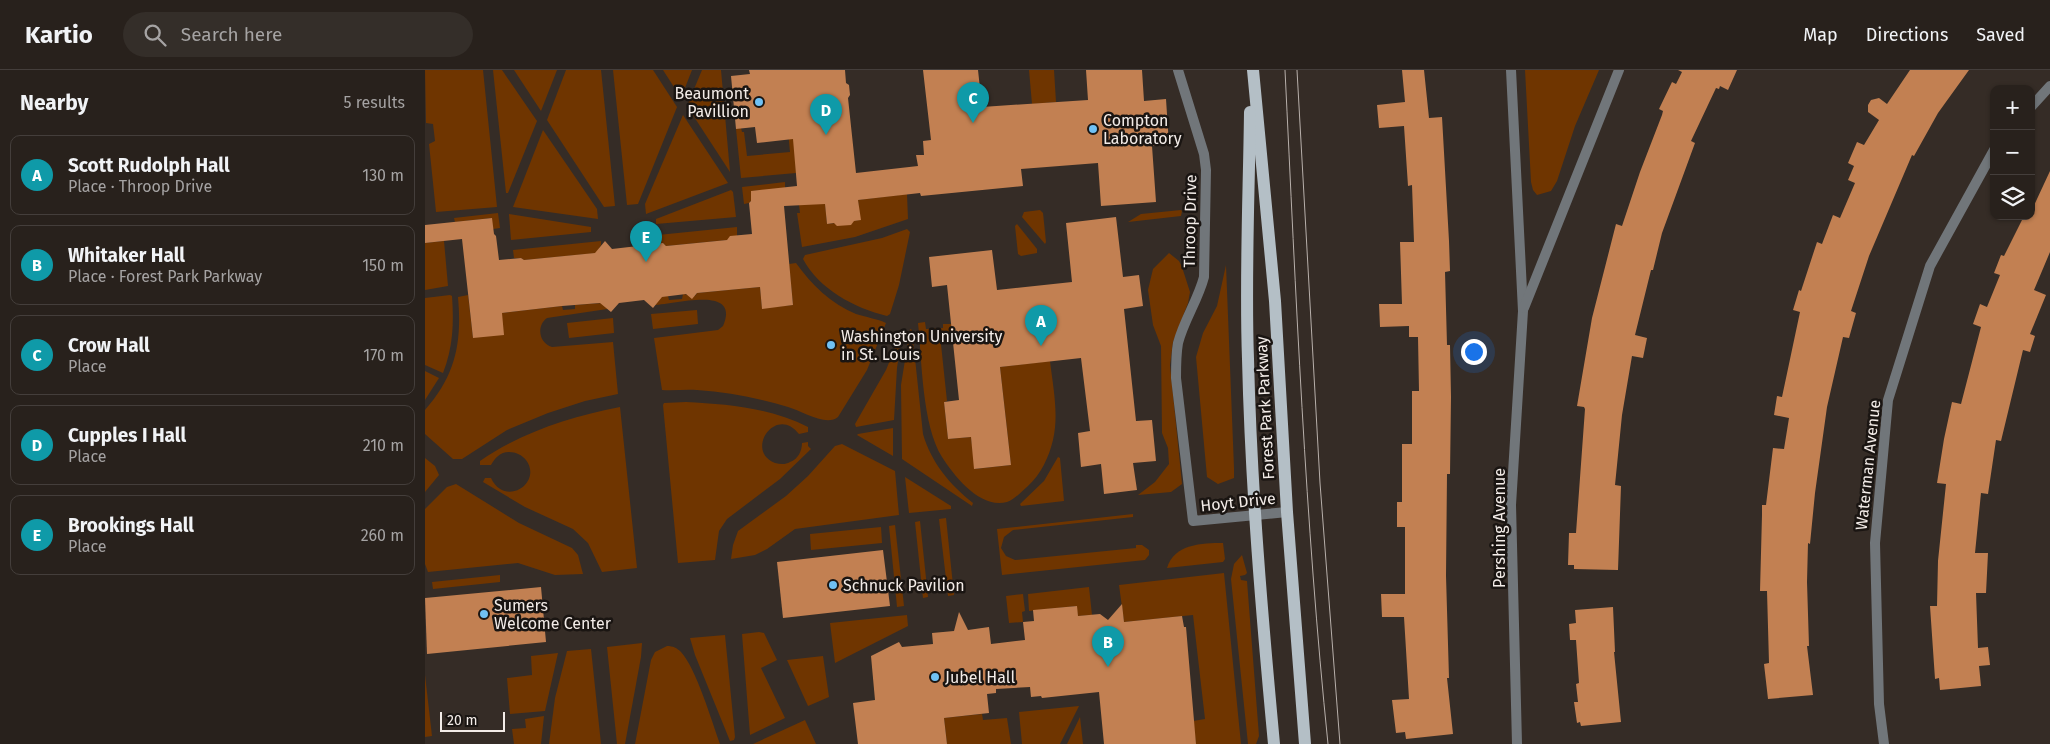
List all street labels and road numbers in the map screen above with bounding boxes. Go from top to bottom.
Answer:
street label: Throop Drive [1180,174,1200,268]
street label: Forest Park Parkway [1252,336,1278,480]
street label: Waterman Avenue [1852,399,1884,531]
street label: Pershing Avenue [1490,468,1509,588]
street label: Hoyt Drive [1199,489,1277,515]

